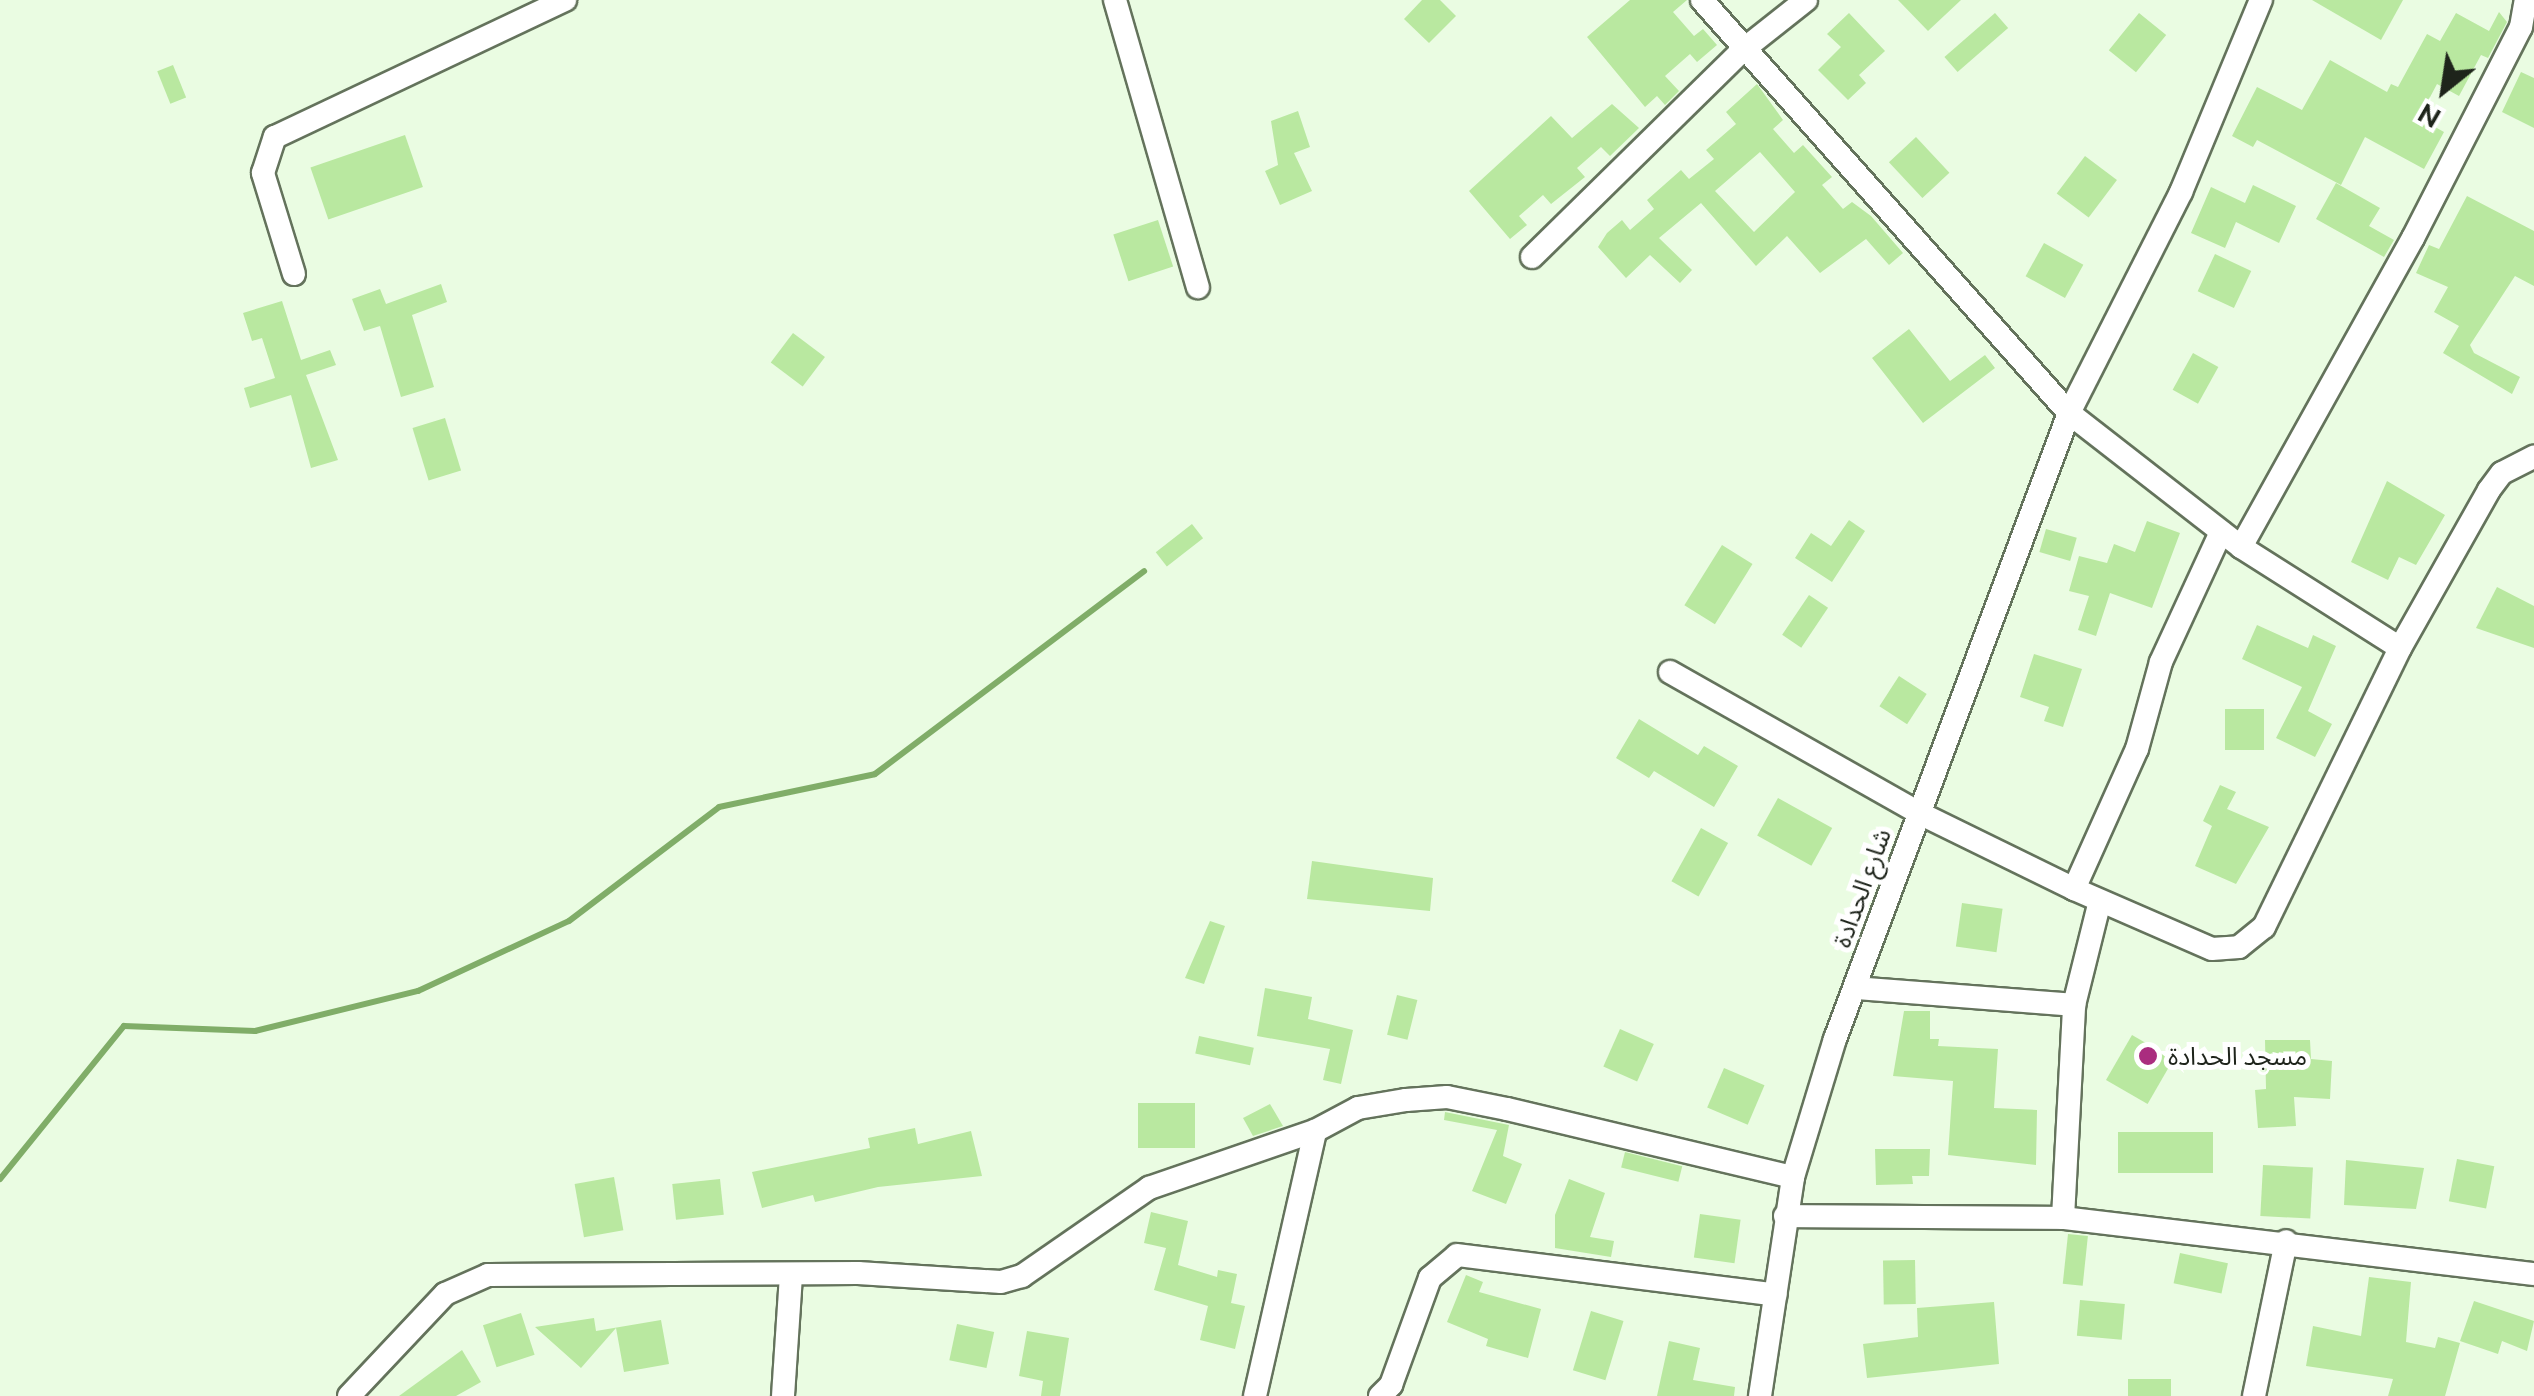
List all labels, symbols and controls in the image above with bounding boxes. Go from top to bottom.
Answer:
north arrow [2394,40,2494,140]
text: N [2412,98,2446,135]
street label: شارع الحدادة [1827,825,1897,951]
place label: مسجد الحدادة [2168,1041,2307,1071]
marker: مسجد الحدادة [2137,1045,2159,1067]

